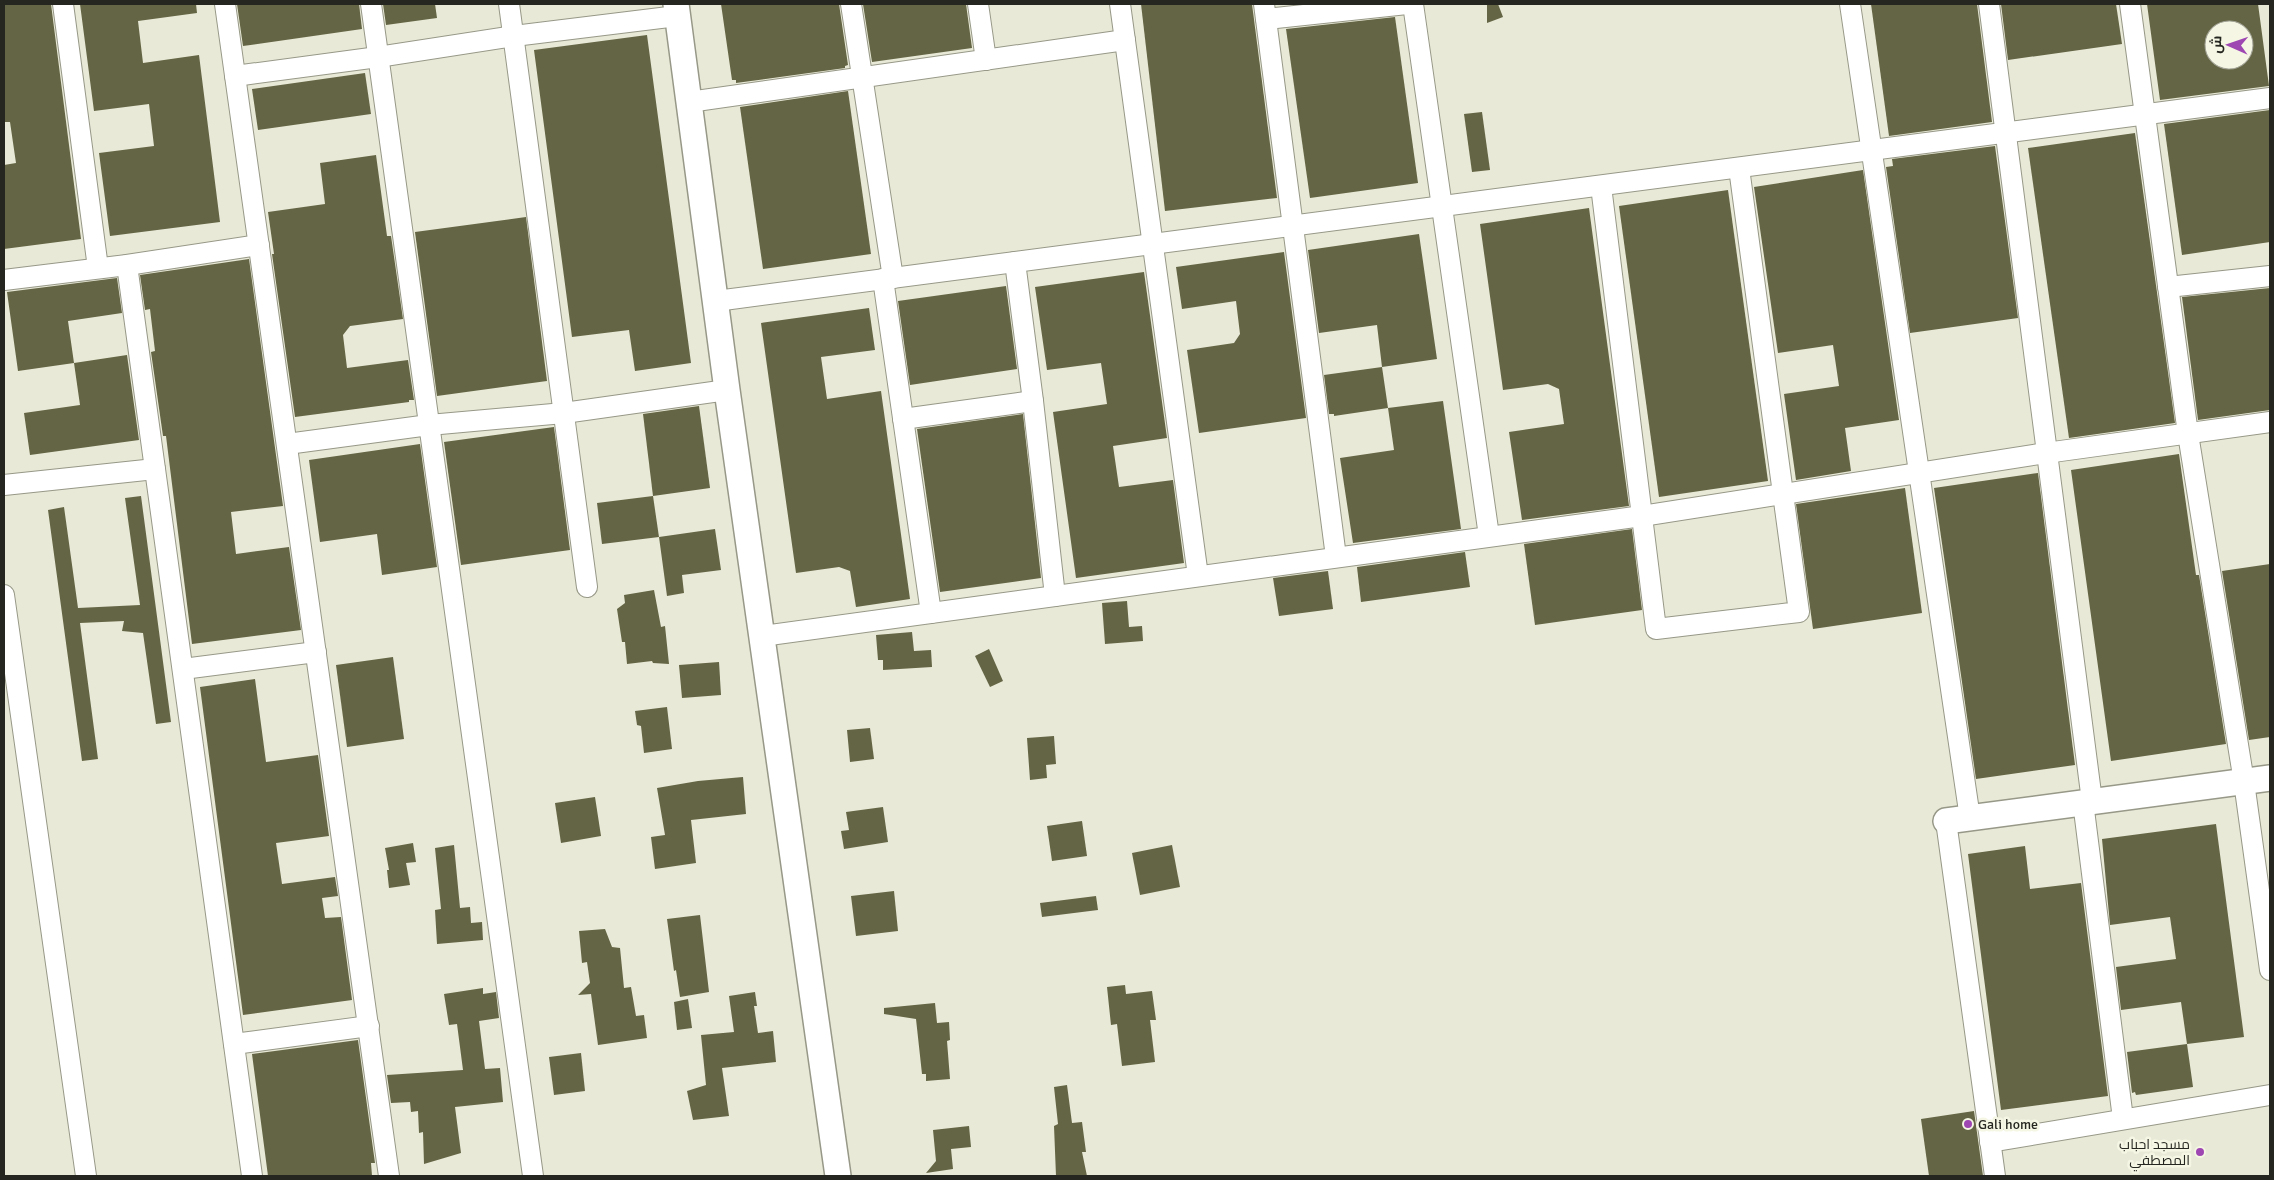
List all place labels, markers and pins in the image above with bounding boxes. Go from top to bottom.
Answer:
place label: Gali home [1978,1116,2038,1133]
marker: Gali home [1962,1118,1974,1130]
place label: مسجد احباب المصطفي [2119,1136,2190,1172]
marker: مسجد احباب المصطفي [2194,1146,2206,1158]

